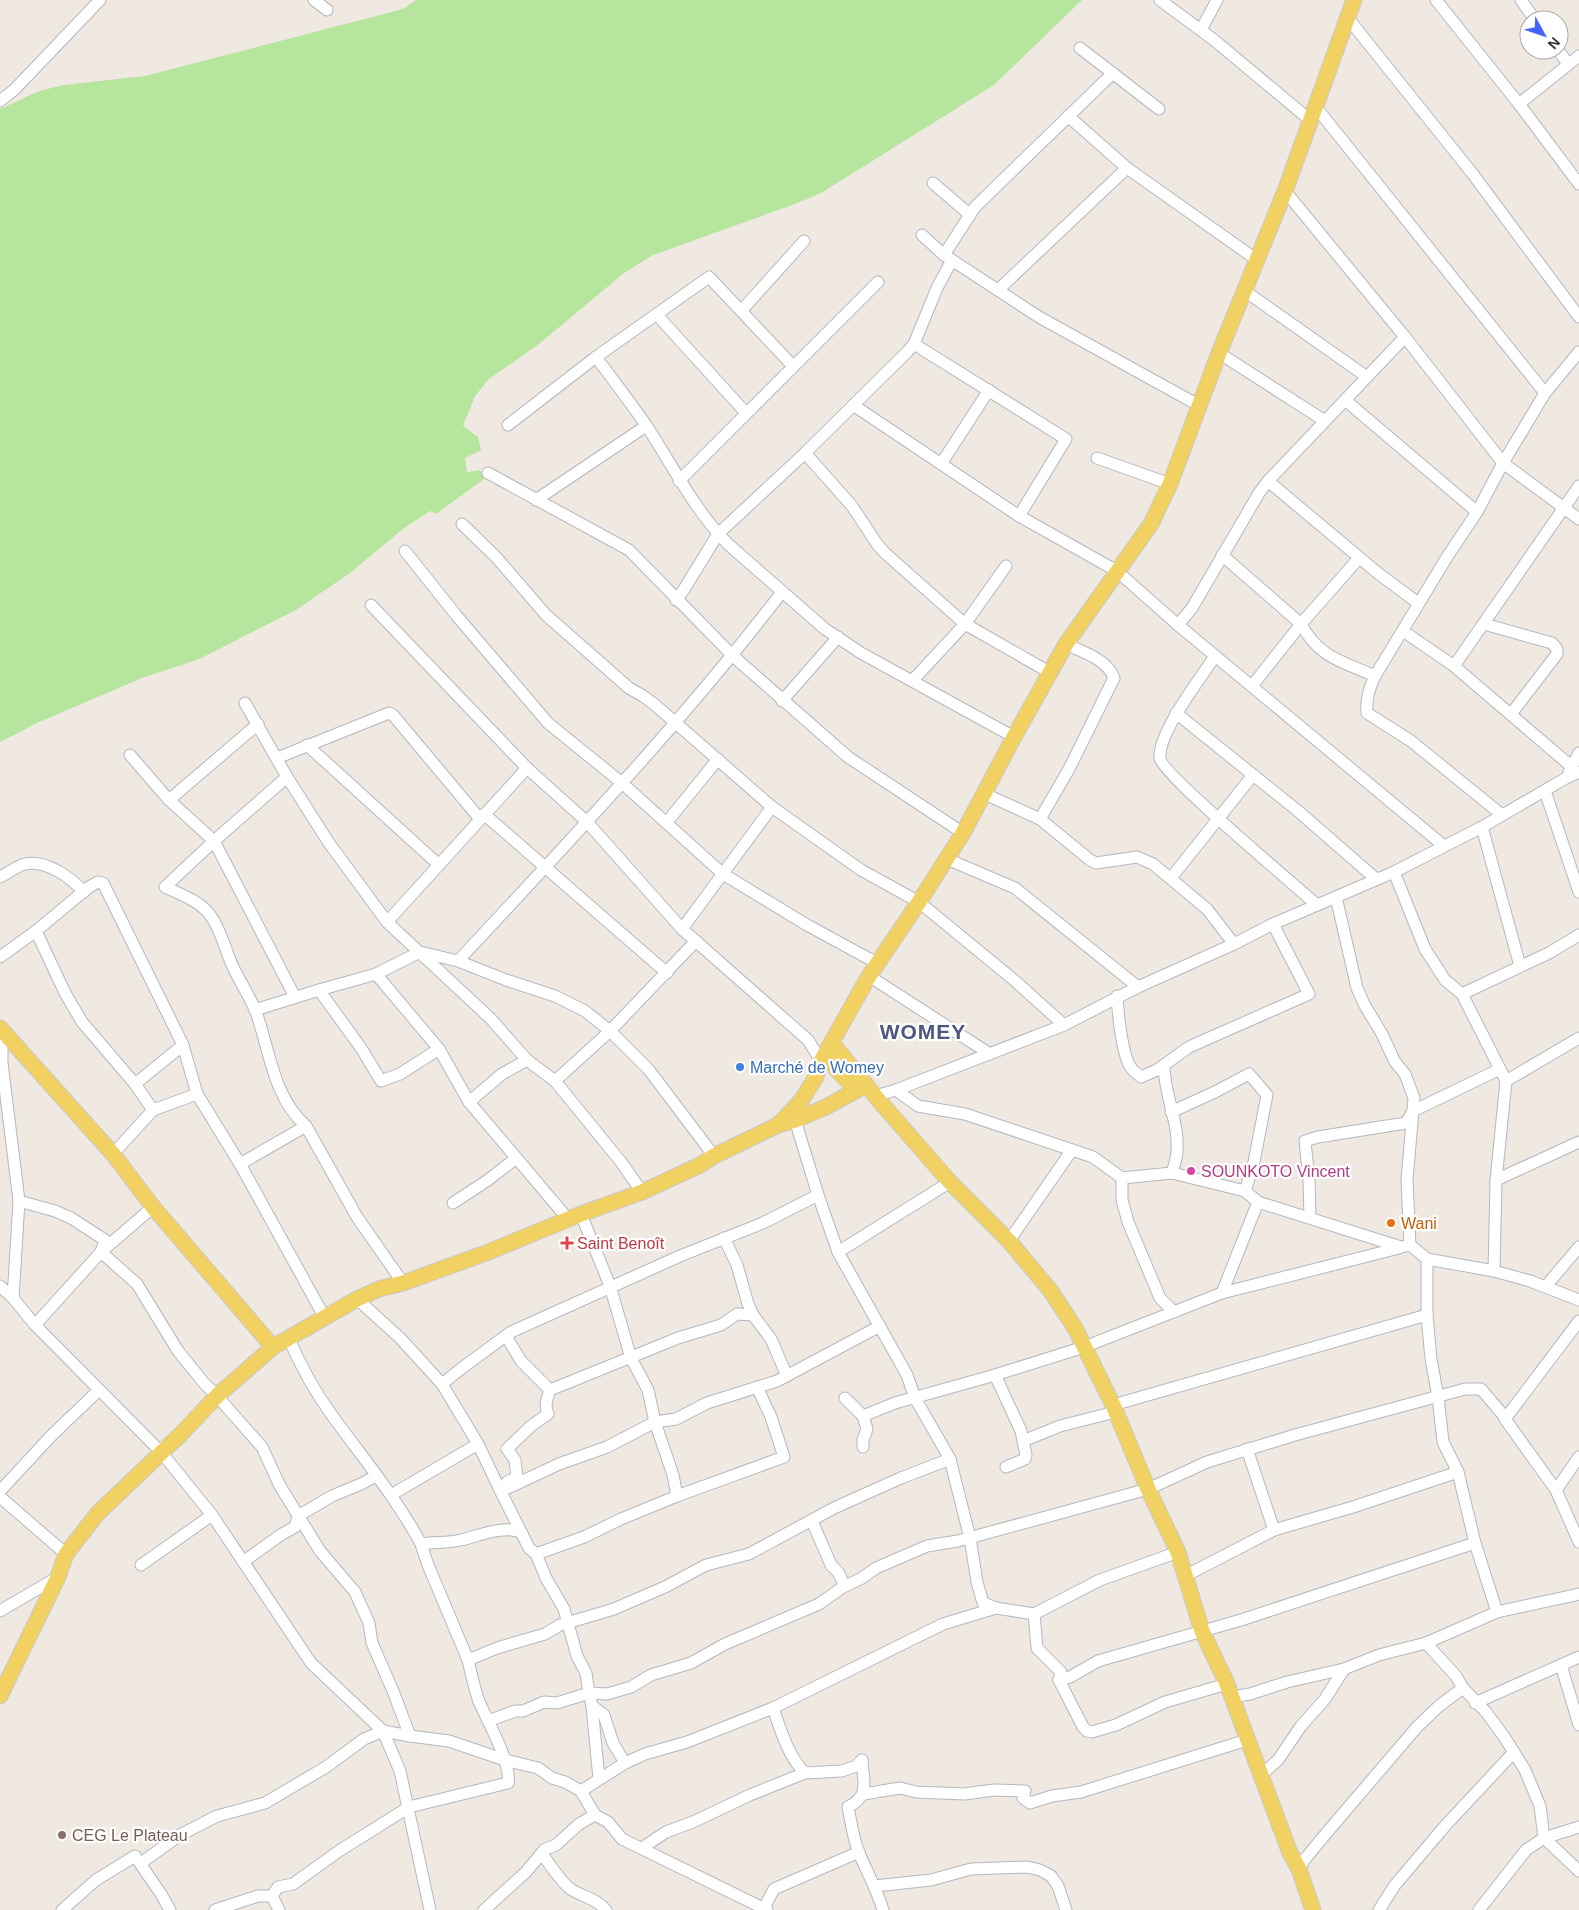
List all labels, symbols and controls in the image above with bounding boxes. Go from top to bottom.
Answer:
north arrow [1519,10,1569,60]
text: N [1545,34,1563,52]
district label: WOMEY [880,1020,966,1043]
place label: Marché de Womey [750,1059,884,1076]
marker: Marché de Womey [734,1061,746,1073]
place label: SOUNKOTO Vincent [1201,1163,1350,1180]
marker: SOUNKOTO Vincent [1185,1165,1197,1177]
place label: Wani [1401,1215,1437,1232]
marker: Wani [1385,1217,1397,1229]
place label: Saint Benoît [577,1235,665,1252]
marker: Saint Benoît [561,1237,573,1249]
place label: CEG Le Plateau [72,1827,188,1844]
marker: CEG Le Plateau [56,1829,68,1841]

